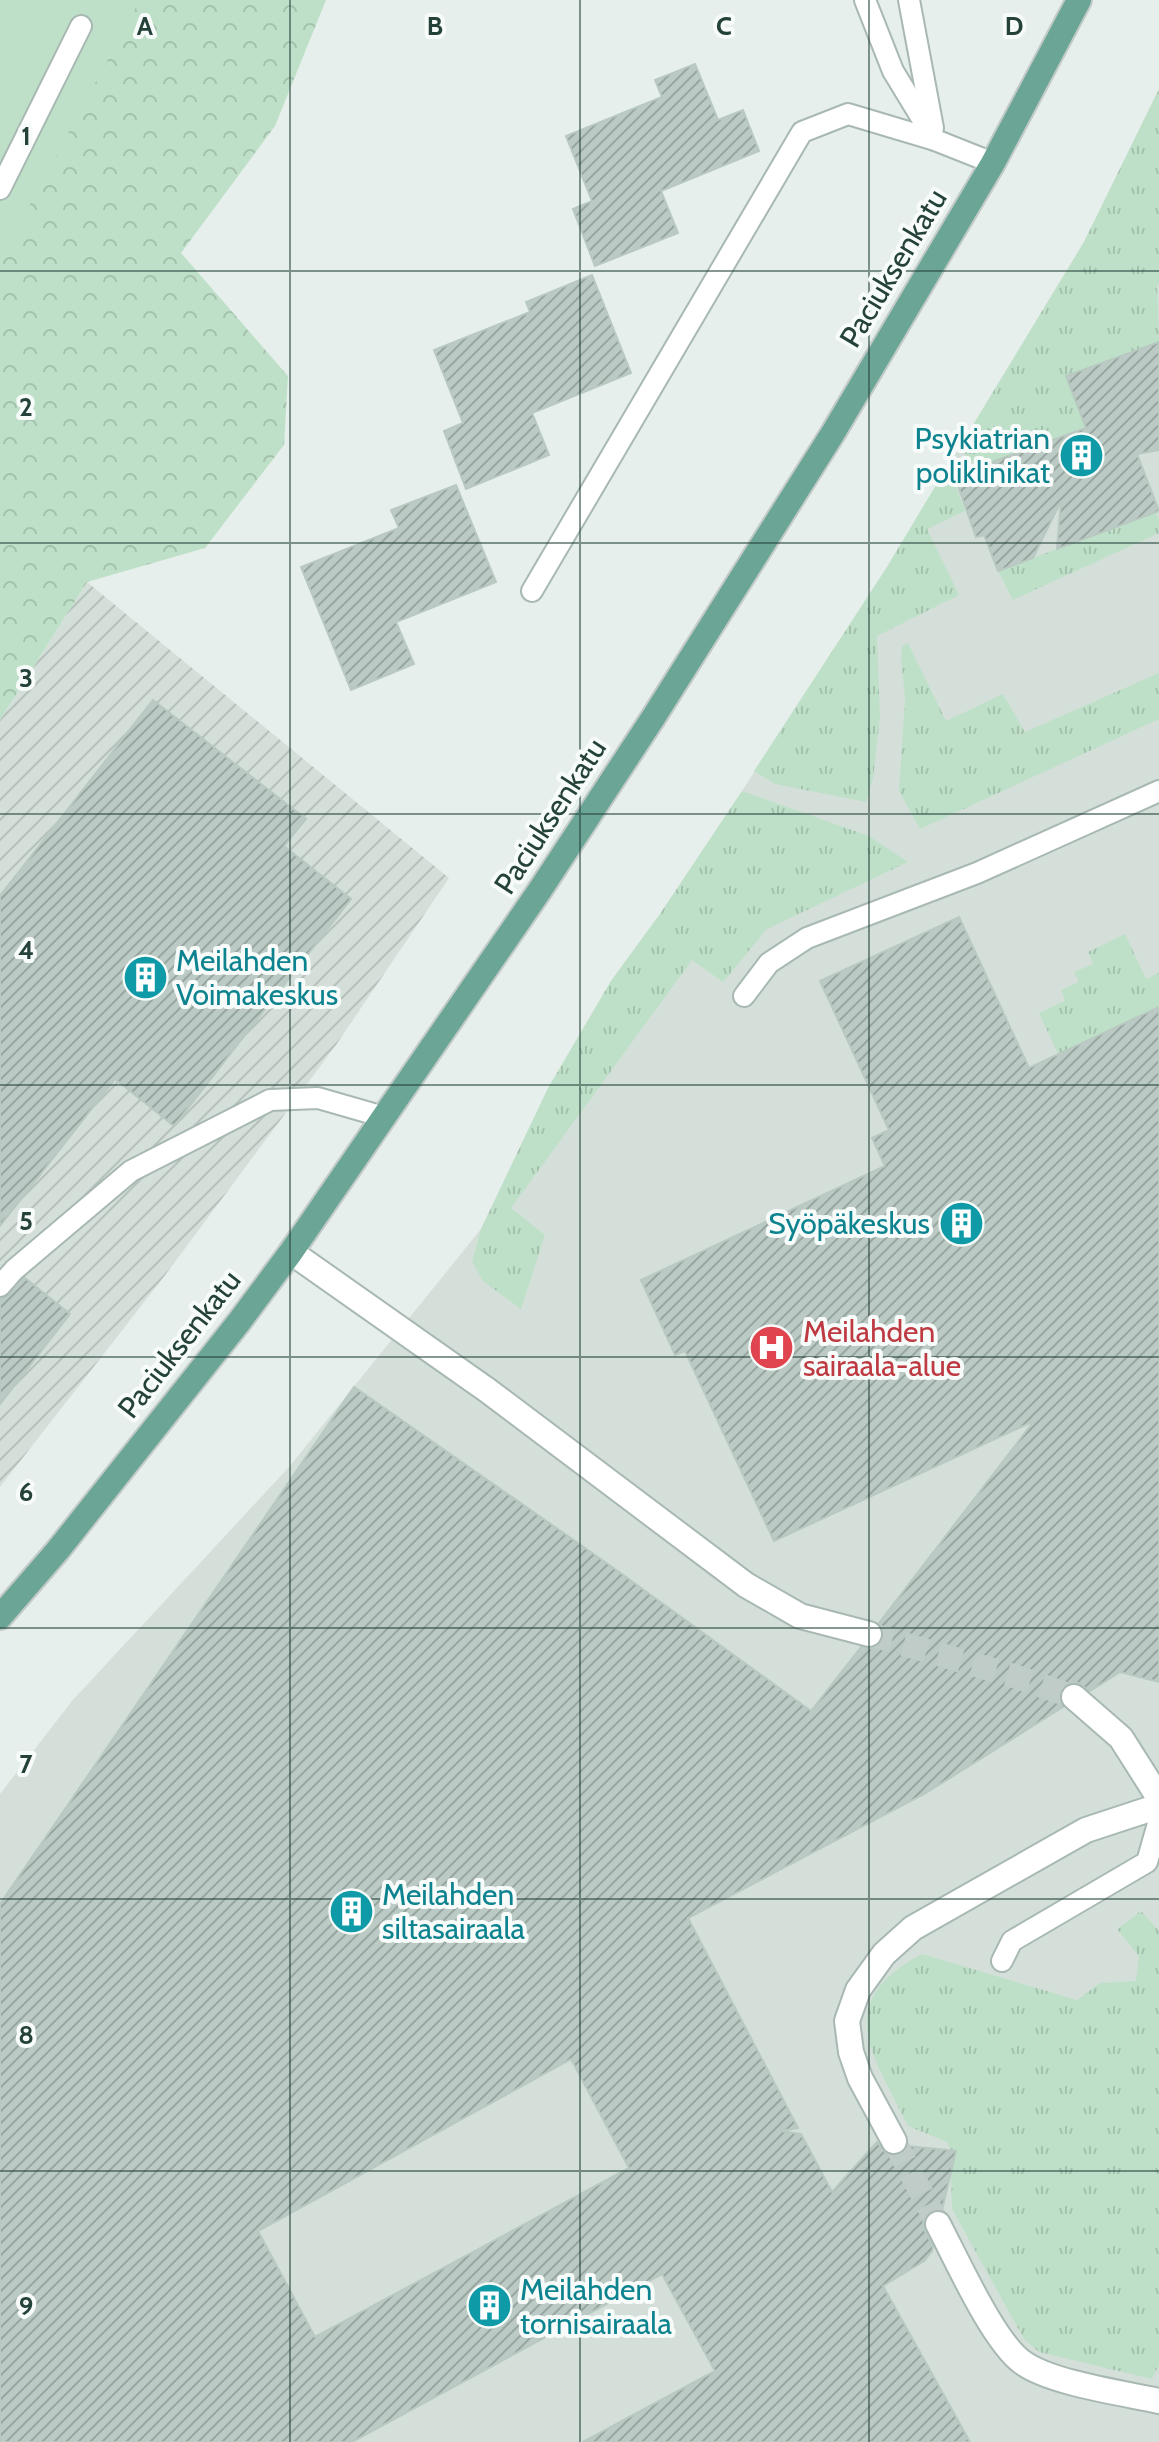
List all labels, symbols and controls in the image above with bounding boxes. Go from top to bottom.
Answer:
text: A [137,10,154,42]
text: B [427,10,443,42]
text: C [716,10,732,42]
text: D [1005,10,1023,42]
text: 1 [21,120,31,152]
street label: Paciuksenkatu [831,182,955,354]
text: 2 [19,391,33,423]
place label: Psykiatrian poliklinikat [914,420,1050,491]
building icon: Psykiatrian poliklinikat [1057,431,1105,479]
text: 3 [19,662,33,694]
street label: Paciuksenkatu [486,731,614,901]
text: 4 [18,934,34,966]
place label: Meilahden Voimakeskus [176,942,338,1013]
building icon: Meilahden Voimakeskus [121,953,169,1001]
building icon: Syöpäkeskus [937,1199,985,1247]
text: 5 [19,1205,33,1237]
place label: Syöpäkeskus [768,1205,930,1242]
street label: Paciuksenkatu [110,1262,248,1426]
place label: Meilahden sairaala-alue [803,1313,961,1384]
hospital icon: Meilahden sairaala-alue [748,1324,796,1372]
text: 6 [19,1476,33,1508]
text: 7 [19,1748,33,1780]
place label: Meilahden siltasairaala [382,1876,526,1947]
building icon: Meilahden siltasairaala [327,1887,375,1935]
text: 8 [18,2019,34,2051]
place label: Meilahden tornisairaala [520,2271,672,2342]
building icon: Meilahden tornisairaala [465,2282,513,2330]
text: 9 [19,2290,33,2322]

